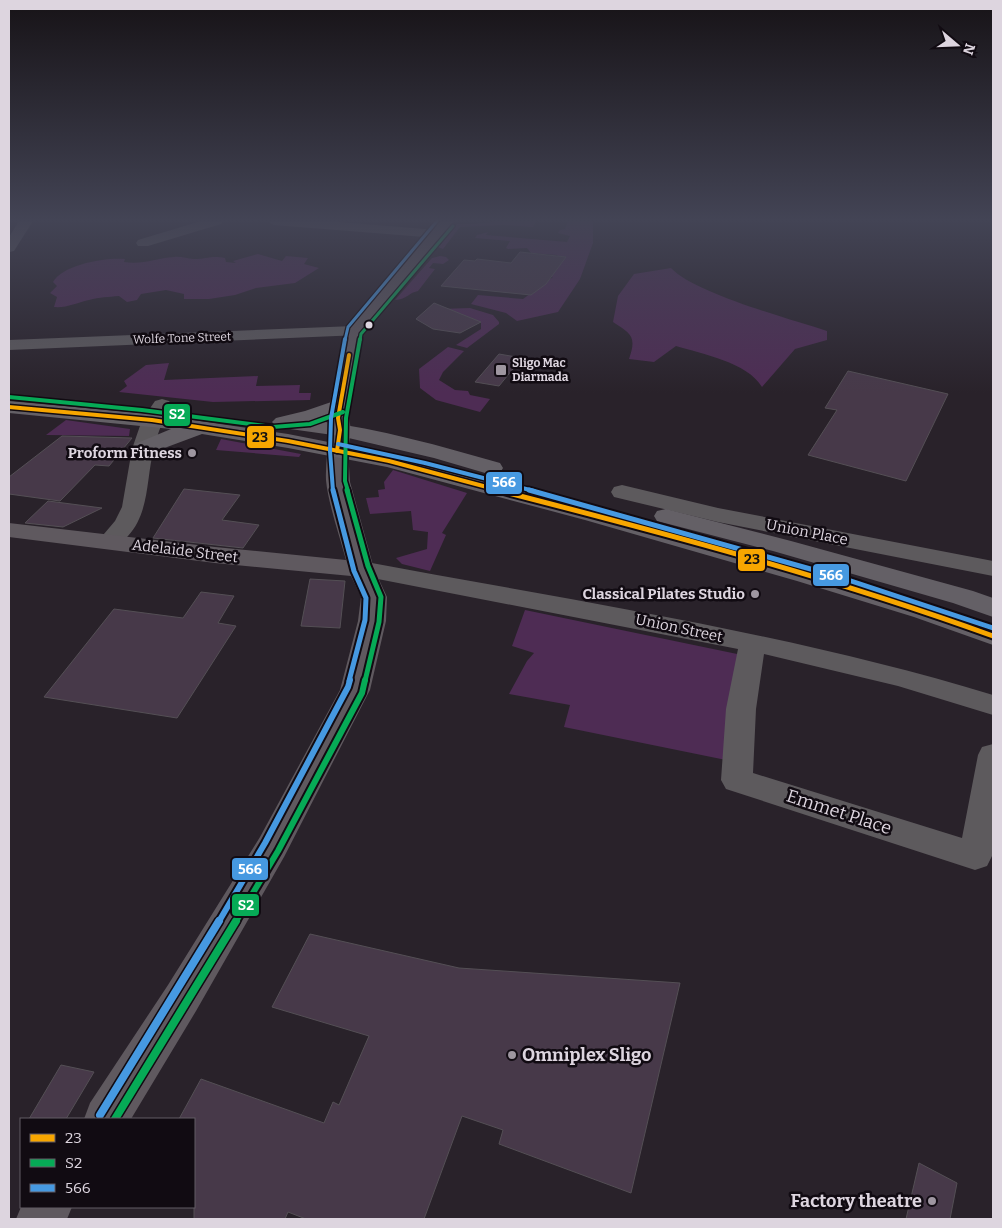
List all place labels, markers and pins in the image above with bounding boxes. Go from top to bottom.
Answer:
unlabelled marker [364,320,374,330]
place label: Sligo Mac Diarmada [512,356,569,384]
marker: Sligo Mac Diarmada [494,363,508,377]
place label: Proform Fitness [68,444,182,462]
marker: Proform Fitness [186,447,198,459]
place label: Classical Pilates Studio [582,585,745,603]
marker: Classical Pilates Studio [749,588,761,600]
place label: Omniplex Sligo [522,1044,651,1066]
marker: Omniplex Sligo [506,1049,518,1061]
place label: Factory theatre [790,1190,922,1212]
marker: Factory theatre [926,1195,938,1207]

